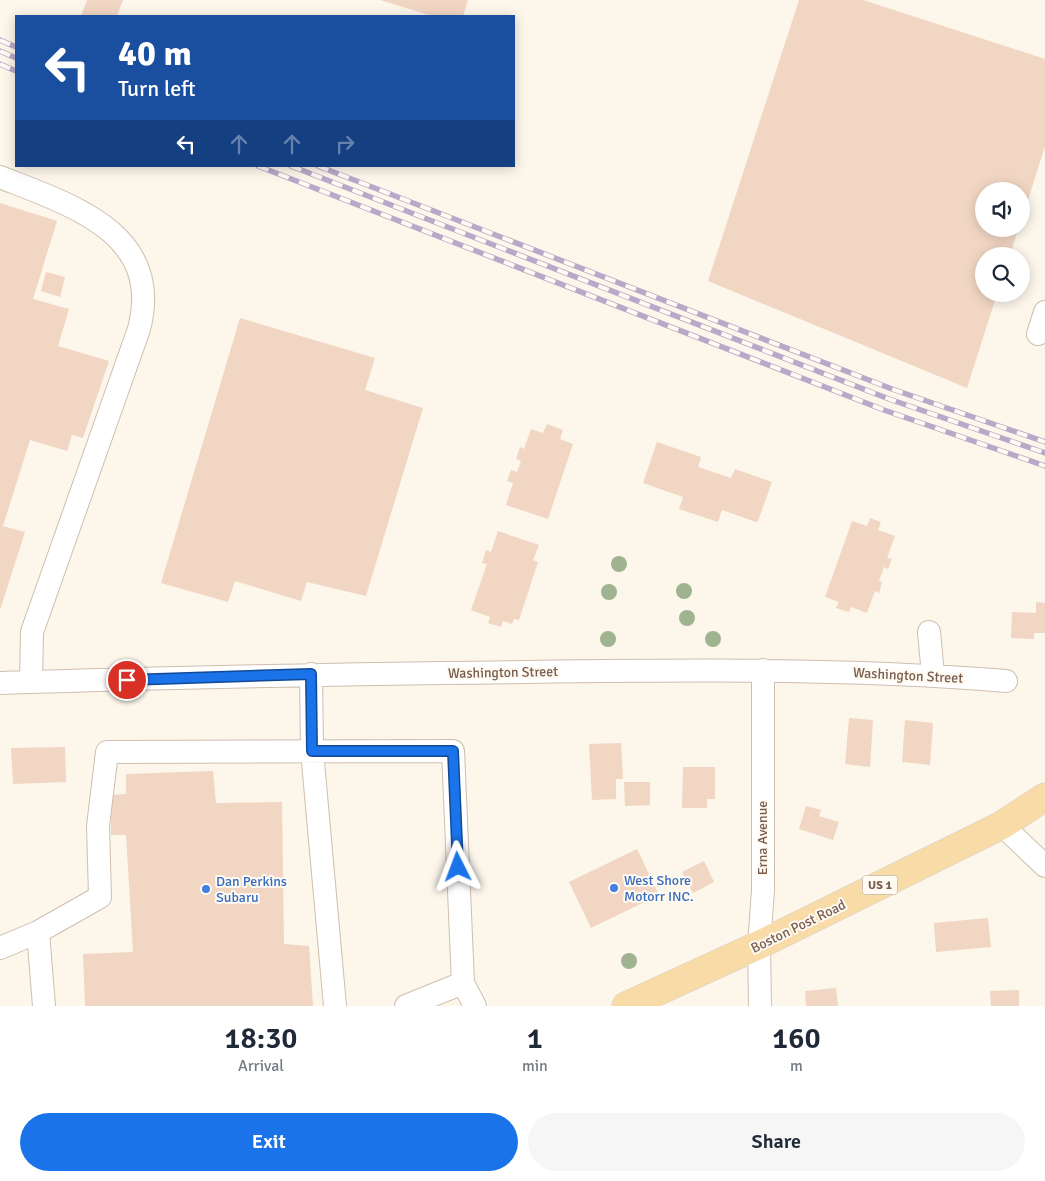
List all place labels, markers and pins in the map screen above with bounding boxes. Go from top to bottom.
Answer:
pin [106,659,148,701]
place label: West Shore Motorr INC. [624,872,694,905]
place label: Dan Perkins Subaru [216,873,287,906]
marker: West Shore Motorr INC. [608,882,620,894]
marker: Dan Perkins Subaru [200,883,212,895]

